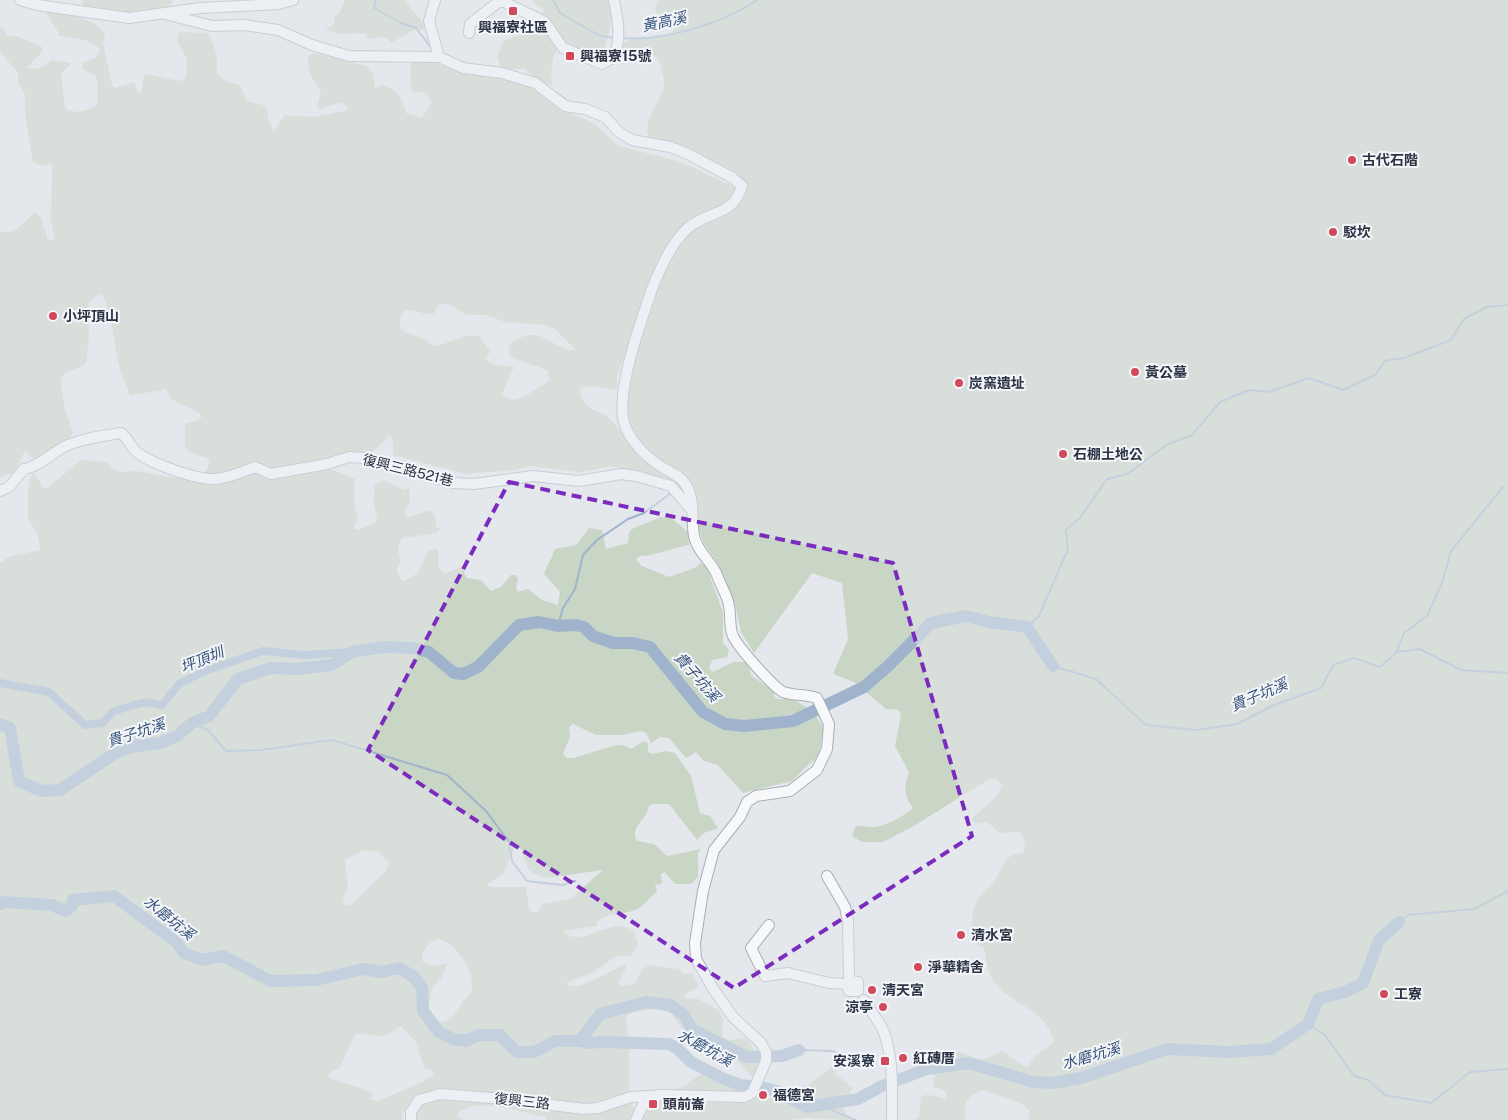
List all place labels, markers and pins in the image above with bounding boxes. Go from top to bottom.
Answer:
marker: 興福寮社區 [507,5,519,17]
place label: 興福寮社區 [478,19,548,35]
place label: 興福寮15號 [580,48,651,64]
marker: 興福寮15號 [564,50,576,62]
place label: 古代石階 [1362,152,1418,168]
marker: 古代石階 [1346,154,1358,166]
place label: 駁坎 [1343,224,1371,240]
marker: 駁坎 [1327,226,1339,238]
place label: 小坪頂山 [63,308,119,324]
marker: 小坪頂山 [47,310,59,322]
place label: 黃公墓 [1145,364,1187,380]
marker: 黃公墓 [1129,366,1141,378]
place label: 炭窯遺址 [969,375,1025,391]
marker: 炭窯遺址 [953,377,965,389]
place label: 石棚土地公 [1073,446,1143,462]
marker: 石棚土地公 [1057,448,1069,460]
place label: 清水宮 [971,927,1013,943]
marker: 清水宮 [955,929,967,941]
place label: 淨華精舍 [928,959,984,975]
marker: 淨華精舍 [912,961,924,973]
place label: 清天宮 [882,982,924,998]
marker: 清天宮 [866,984,878,996]
place label: 工寮 [1394,986,1422,1002]
marker: 工寮 [1378,988,1390,1000]
place label: 涼亭 [845,999,873,1015]
marker: 涼亭 [877,1001,889,1013]
place label: 紅磚厝 [913,1050,955,1066]
marker: 紅磚厝 [897,1052,909,1064]
place label: 安溪寮 [833,1053,875,1069]
marker: 安溪寮 [879,1055,891,1067]
place label: 福德宮 [773,1087,815,1103]
marker: 福德宮 [757,1089,769,1101]
place label: 頭前崙 [663,1096,705,1112]
marker: 頭前崙 [647,1098,659,1110]

